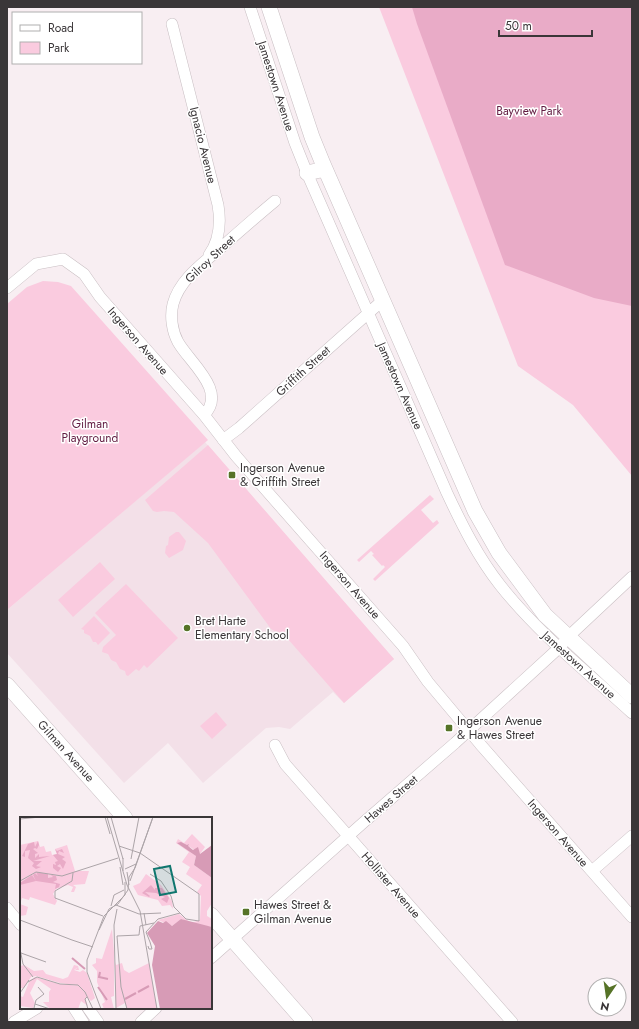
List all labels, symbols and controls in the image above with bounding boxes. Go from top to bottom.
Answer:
legend [12,12,142,64]
scale bar [499,12,592,38]
text: 50 m [505,17,532,35]
text: Road [48,19,74,37]
street label: Jamestown Avenue [252,37,299,133]
text: Park [48,39,70,57]
park label: Bayview Park [496,102,563,120]
street label: Ignacio Avenue [185,105,221,185]
street label: Gilroy Street [181,231,239,287]
street label: Ingerson Avenue [103,303,173,379]
street label: Jamestown Avenue [372,338,427,432]
street label: Griffith Street [272,342,334,400]
park label: Gilman Playground [62,415,118,447]
place label: Ingerson Avenue & Griffith Street [240,459,325,491]
marker: Ingerson Avenue & Griffith Street [227,470,237,480]
street label: Ingerson Avenue [315,547,385,623]
place label: Bret Harte Elementary School [195,612,289,644]
marker: Bret Harte Elementary School [182,623,192,633]
street label: Jamestown Avenue [537,626,620,703]
place label: Ingerson Avenue & Hawes Street [457,712,542,744]
street label: Gilman Avenue [33,716,99,786]
marker: Ingerson Avenue & Hawes Street [444,723,454,733]
street label: Hawes Street [360,771,422,827]
street label: Ingerson Avenue [523,795,593,871]
inset map [20,817,212,1009]
street label: Hollister Avenue [357,848,425,922]
place label: Hawes Street & Gilman Avenue [254,896,332,928]
marker: Hawes Street & Gilman Avenue [241,907,251,917]
north arrow [587,977,627,1017]
text: N [599,998,611,1016]

